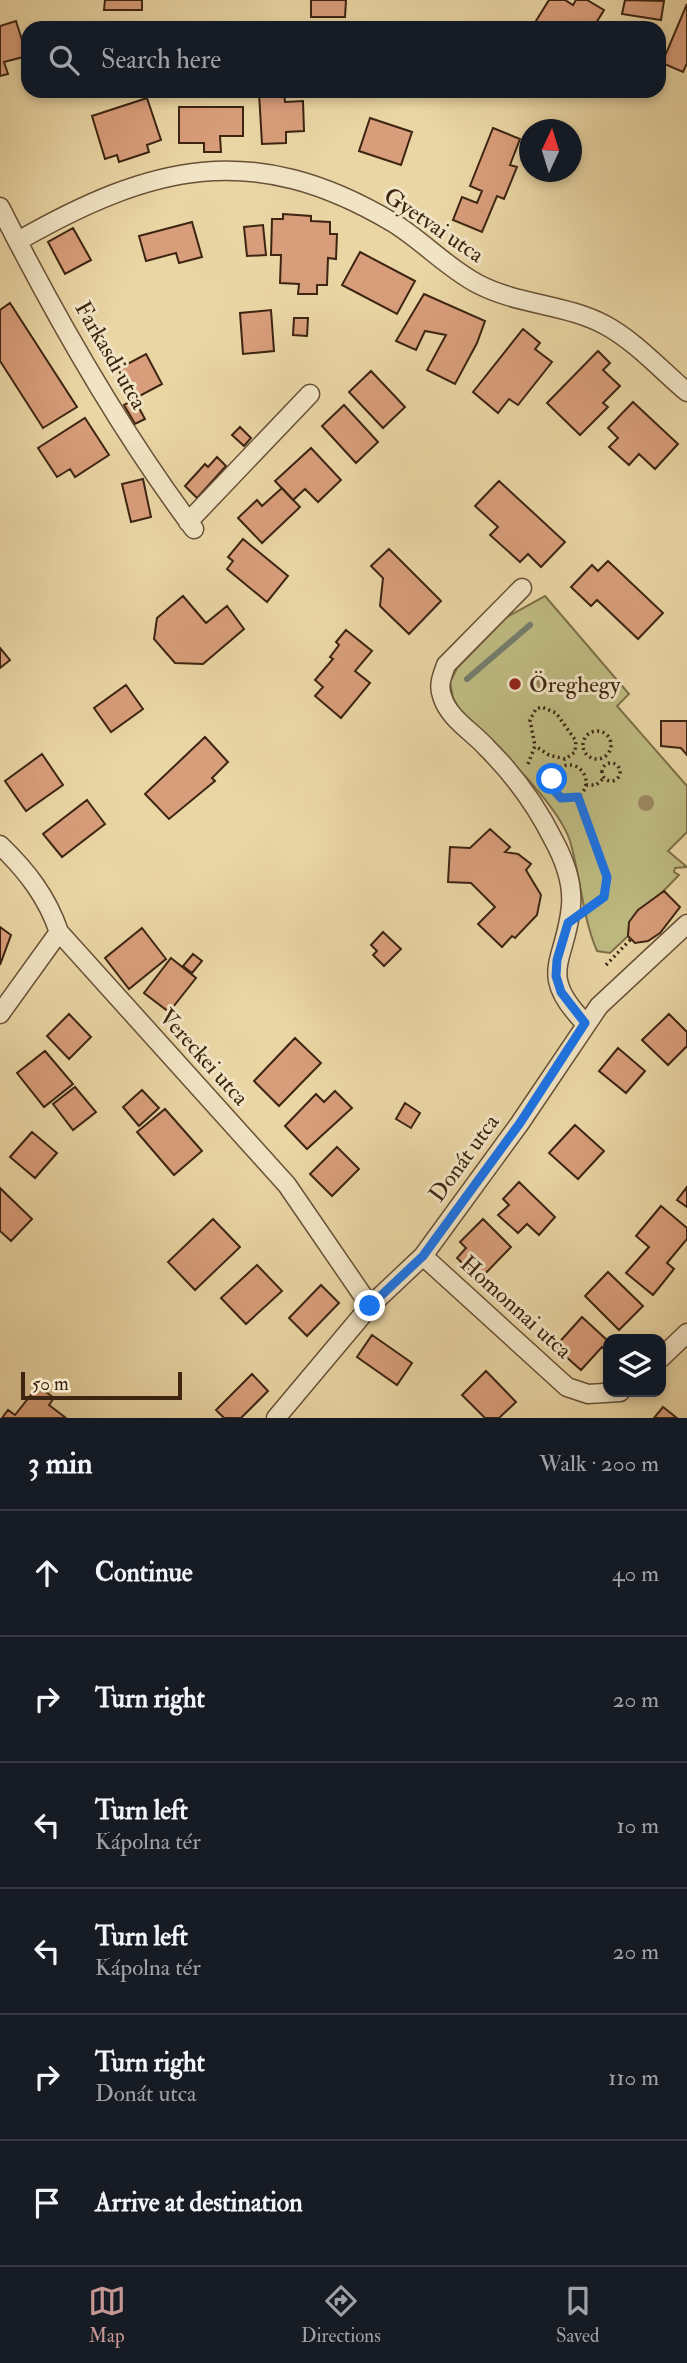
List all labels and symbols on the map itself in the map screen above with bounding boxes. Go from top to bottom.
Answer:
north arrow [519,119,582,182]
street label: Gyetvai utca [378,181,490,269]
street label: Farkasdi utca [68,296,154,415]
place label: Öreghegy [529,670,621,699]
marker: Öreghegy [507,676,523,692]
route start [536,763,567,794]
street label: Vereckei utca [153,1002,255,1112]
street label: Donát utca [422,1108,506,1208]
street label: Homonnai utca [454,1249,578,1365]
route end [354,1290,385,1321]
scale bar [21,1369,182,1401]

